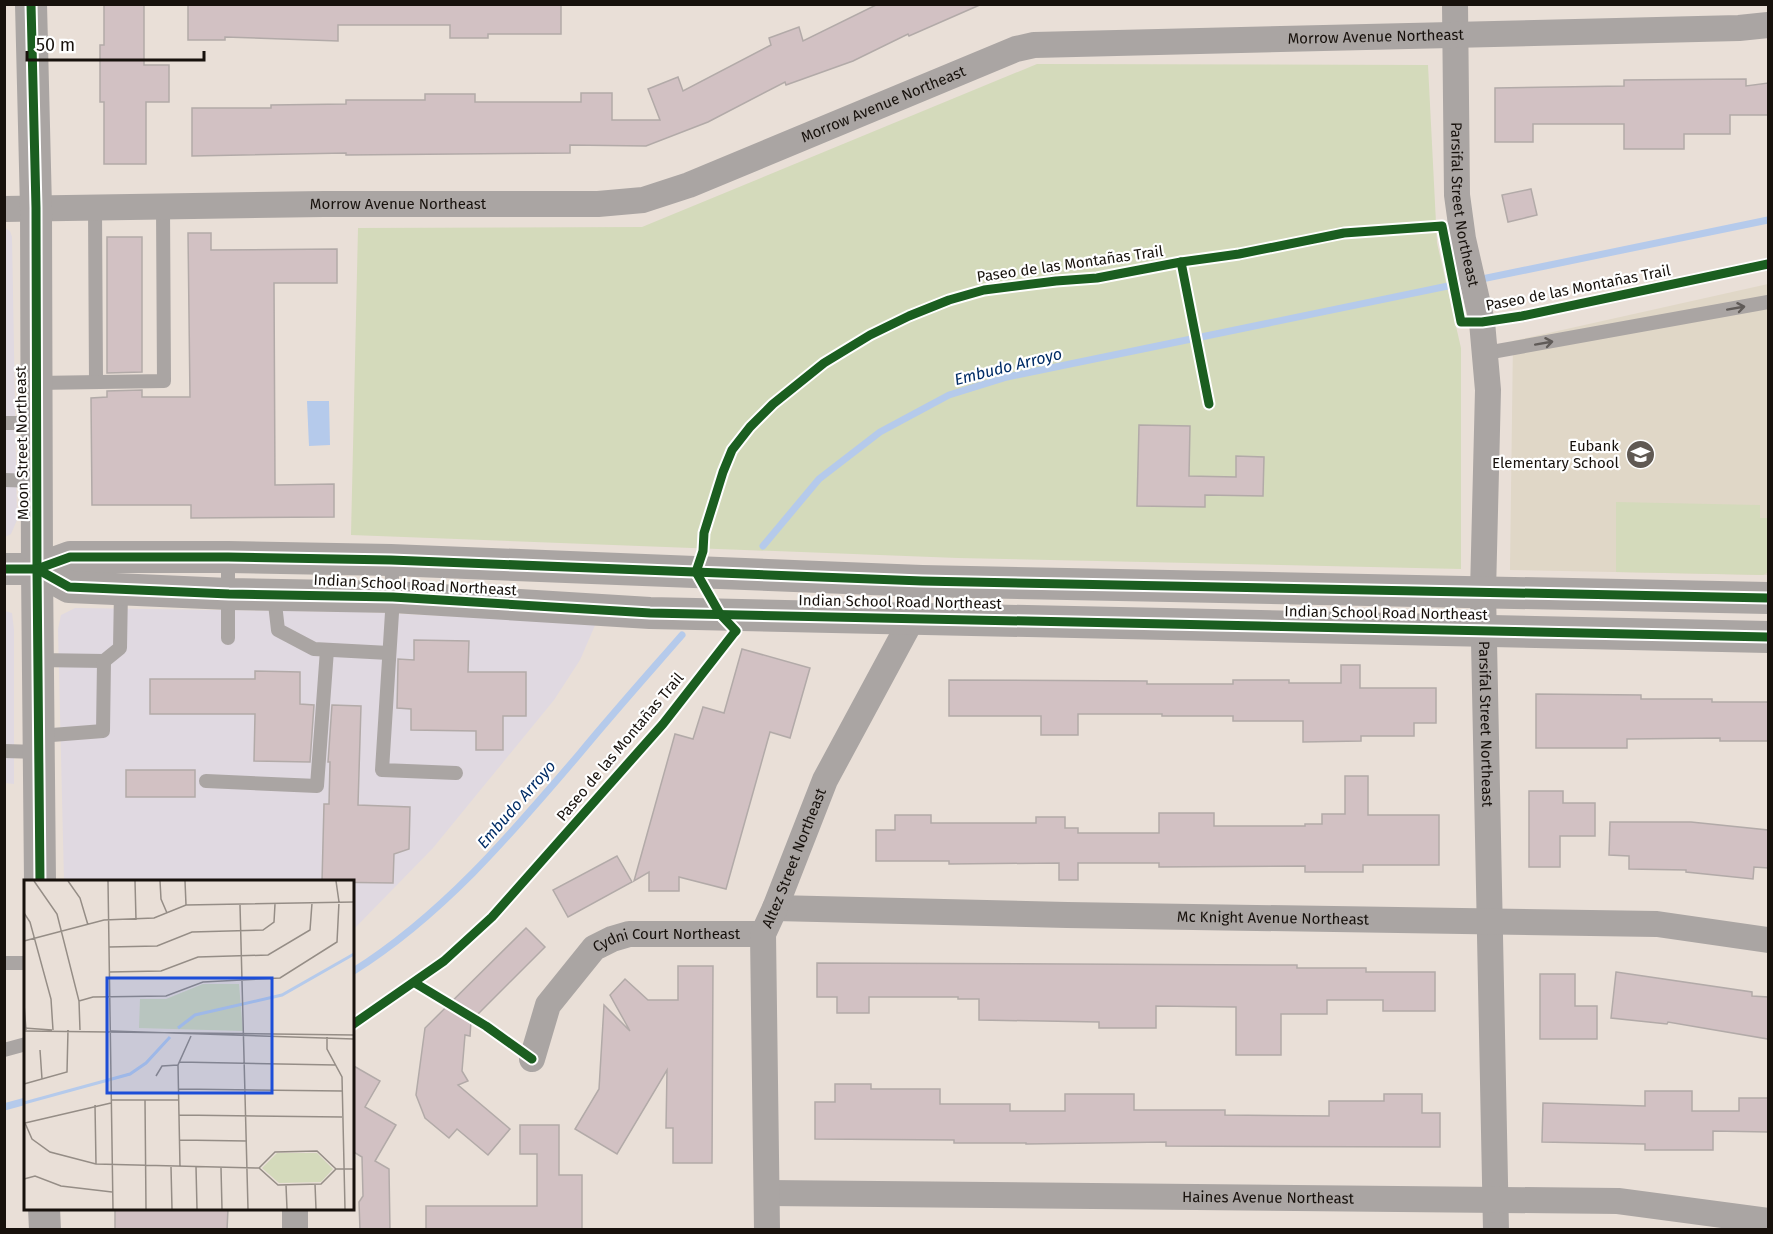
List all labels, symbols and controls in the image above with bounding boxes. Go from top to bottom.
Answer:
scale bar [27,24,204,62]
street label: Morrow Avenue Northeast [1287,26,1465,48]
text: 50 m [36,34,75,56]
street label: Morrow Avenue Northeast [798,62,969,146]
street label: Parsifal Street Northeast [1447,122,1483,289]
street label: Morrow Avenue Northeast [310,195,487,213]
street label: Paseo de las Montañas Trail [976,242,1165,286]
street label: Paseo de las Montañas Trail [1484,261,1673,315]
one-way arrow [1725,302,1745,313]
one-way arrow [1533,337,1553,348]
water label: Embudo Arroyo [952,344,1064,389]
street label: Moon Street Northeast [12,365,32,520]
place label: Eubank Elementary School [1492,437,1620,472]
school or university icon: Eubank Elementary School [1624,439,1656,471]
street label: Indian School Road Northeast [313,571,518,599]
street label: Indian School Road Northeast [798,591,1002,613]
street label: Indian School Road Northeast [1284,602,1488,624]
street label: Parsifal Street Northeast [1475,641,1496,808]
street label: Paseo de las Montañas Trail [553,669,688,825]
water label: Embudo Arroyo [473,757,560,852]
street label: Altez Street Northeast [758,785,830,931]
inset map [24,880,354,1210]
street label: Mc Knight Avenue Northeast [1177,908,1370,929]
street label: Cydni Court Northeast [590,925,741,956]
street label: Haines Avenue Northeast [1182,1188,1355,1208]

